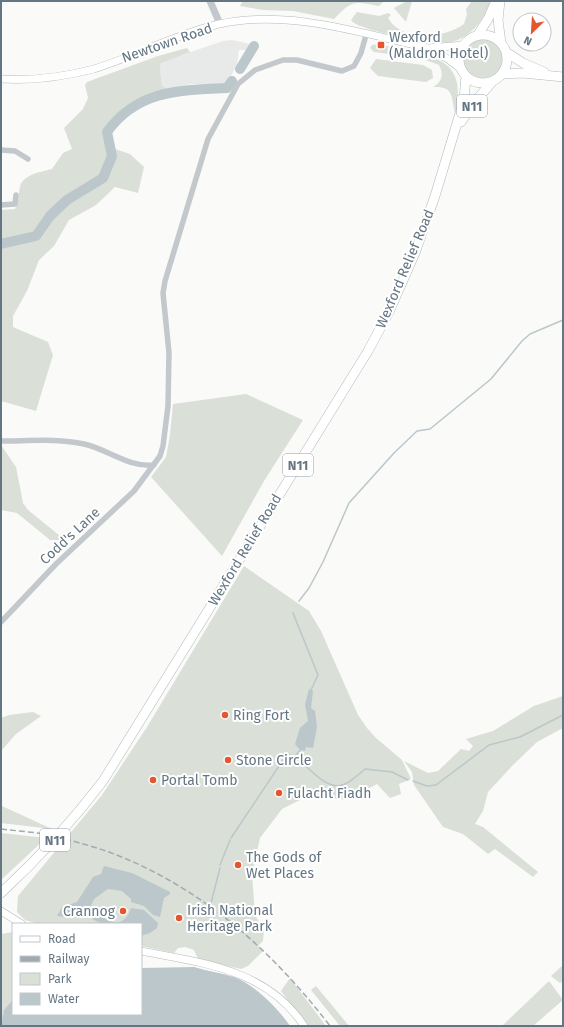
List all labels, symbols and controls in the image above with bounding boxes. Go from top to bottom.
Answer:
north arrow [512,12,552,52]
street label: Newtown Road [120,20,214,66]
place label: Wexford (Maldron Hotel) [389,29,488,62]
text: N [522,33,534,48]
marker: Wexford (Maldron Hotel) [376,40,386,50]
road number: N11 [457,95,487,117]
street label: Wexford Relief Road [372,207,438,331]
road number: N11 [283,454,313,476]
street label: Wexford Relief Road [205,491,285,609]
street label: Codd's Lane [36,504,104,568]
place label: Ring Fort [233,707,291,724]
marker: Ring Fort [220,710,230,720]
place label: Stone Circle [236,752,311,769]
marker: Stone Circle [223,755,233,765]
place label: Portal Tomb [161,772,238,789]
marker: Portal Tomb [148,775,158,785]
place label: Fulacht Fiadh [287,785,371,802]
marker: Fulacht Fiadh [274,788,284,798]
road number: N11 [40,829,70,851]
place label: The Gods of Wet Places [246,849,323,882]
marker: The Gods of Wet Places [233,860,243,870]
place label: Irish National Heritage Park [187,902,273,935]
place label: Crannog [63,903,116,920]
marker: Crannog [118,906,128,916]
marker: Irish National Heritage Park [174,913,184,923]
legend [12,923,142,1015]
text: Road [48,932,76,946]
text: Railway [48,952,89,966]
text: Park [48,972,72,986]
text: Water [48,992,80,1006]

